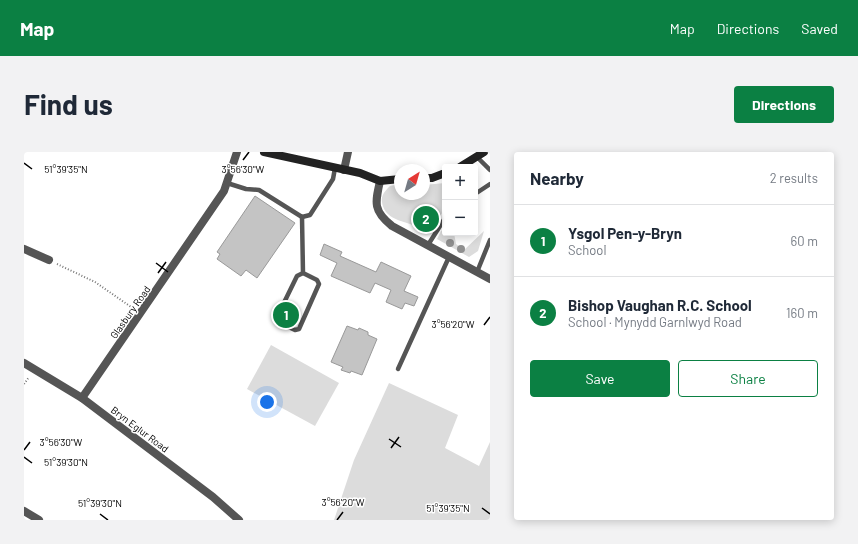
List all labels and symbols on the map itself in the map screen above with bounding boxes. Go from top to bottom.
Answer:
text: 51°39'35"N [44,163,88,175]
text: 3°56'30"W [222,163,265,175]
north arrow [394,164,430,200]
pin: 2 [413,204,439,234]
street label: Glasbury Road [107,283,153,341]
pin: 1 [273,300,299,330]
text: 3°56'20"W [432,318,475,330]
your location [257,392,277,412]
street label: Bryn Eglur Road [109,403,171,455]
text: 3°56'30"W [40,436,83,448]
text: 51°39'30"N [44,456,88,468]
text: 3°56'20"W [322,496,365,508]
text: 51°39'30"N [78,497,122,509]
text: 51°39'35"N [426,502,470,514]

